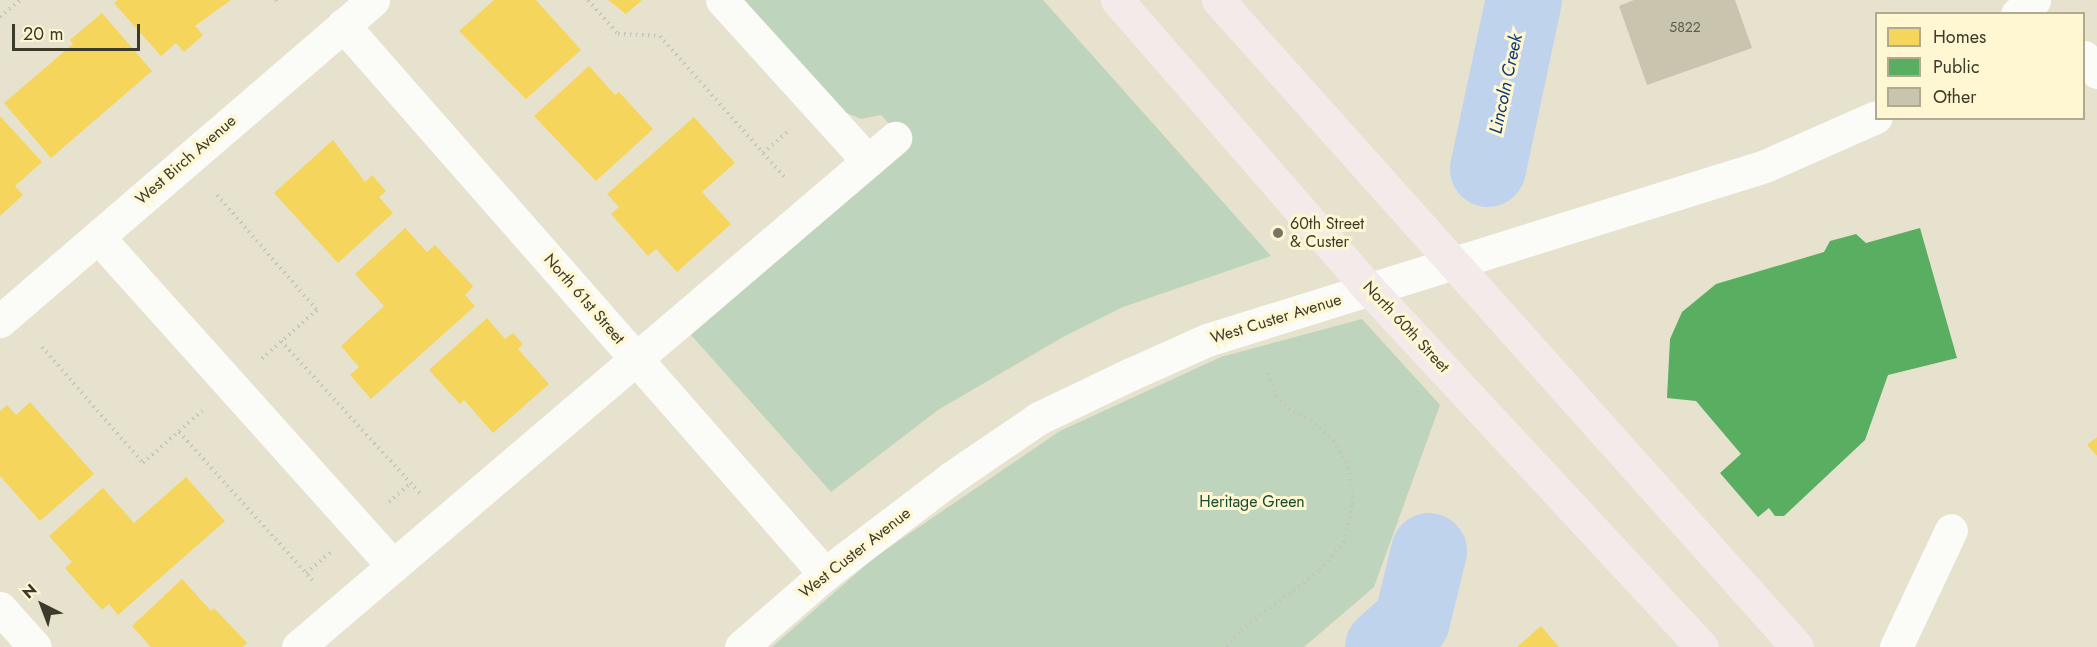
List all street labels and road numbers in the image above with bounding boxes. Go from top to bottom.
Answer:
street label: West Birch Avenue [132,111,240,209]
street label: North 61st Street [540,250,628,348]
street label: North 60th Street [1359,277,1453,377]
street label: West Custer Avenue [1208,290,1344,348]
street label: West Custer Avenue [796,504,914,602]

